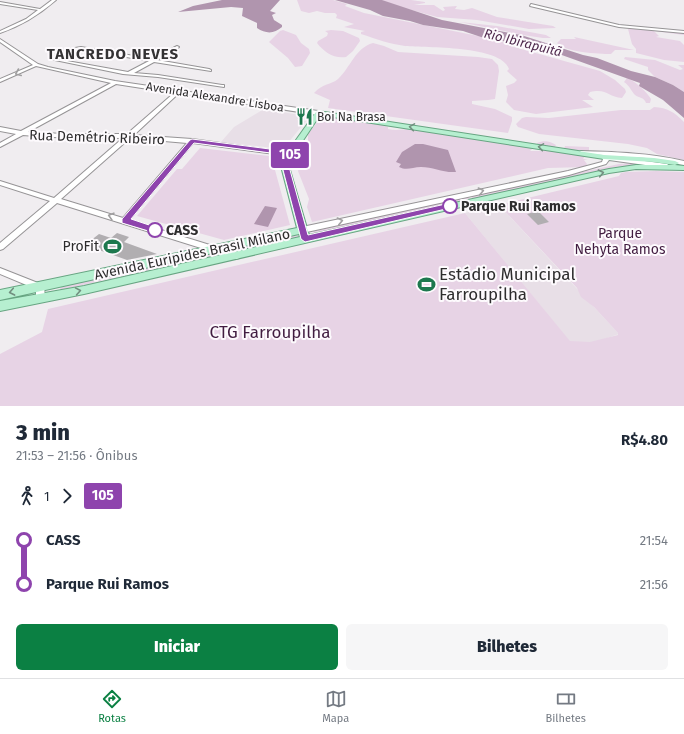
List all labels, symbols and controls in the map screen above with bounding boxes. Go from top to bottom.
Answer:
water label: Rio Ibirapuitã [482,26,563,59]
district label: TANCREDO NEVES [47,45,179,63]
one-way arrow [15,68,23,76]
street label: Avenida Alexandre Lisboa [145,79,285,115]
restaurant icon: Boi Na Brasa [294,107,314,127]
place label: Boi Na Brasa [317,110,386,124]
one-way arrow [409,123,415,132]
street label: Rua Demétrio Ribeiro [29,127,165,148]
line badge: 105 [267,142,313,168]
one-way arrow [538,143,544,152]
text: 105 [279,146,301,163]
one-way arrow [598,170,604,178]
one-way arrow [478,188,484,196]
marker: Parque Rui Ramos [442,198,458,214]
place label: Parque Rui Ramos [461,198,576,215]
one-way arrow [108,212,115,221]
one-way arrow [337,218,343,226]
marker: CASS [147,222,163,238]
place label: CASS [166,222,198,239]
street label: Avenida Euripides Brasil Milano [93,225,292,284]
park label: Parque Nehyta Ramos [574,225,666,258]
sports icon: ProFit [102,236,122,256]
place label: ProFit [63,238,100,255]
place label: Estádio Municipal Farroupilha [439,264,575,305]
sports icon: Estádio Municipal Farroupilha [416,274,436,294]
one-way arrow [75,287,81,296]
one-way arrow [9,288,15,296]
park label: CTG Farroupilha [210,322,330,343]
text: 3 min [16,419,70,446]
text: R$4.80 [621,431,668,449]
text: 21:53 – 21:56 · Ônibus [16,448,137,463]
icon: walk [16,485,38,507]
icon: forward [56,485,78,507]
text: 105 [92,487,114,504]
text: 1 [44,489,50,504]
text: CASS [46,531,80,549]
text: 21:54 [640,533,668,548]
text: Parque Rui Ramos [46,575,169,593]
text: 21:56 [640,577,668,592]
button: Iniciar [16,624,338,670]
button: Bilhetes [346,624,668,670]
tab: Rotas [98,688,126,725]
tab: Mapa [322,688,349,725]
tab: Bilhetes [545,688,586,725]

